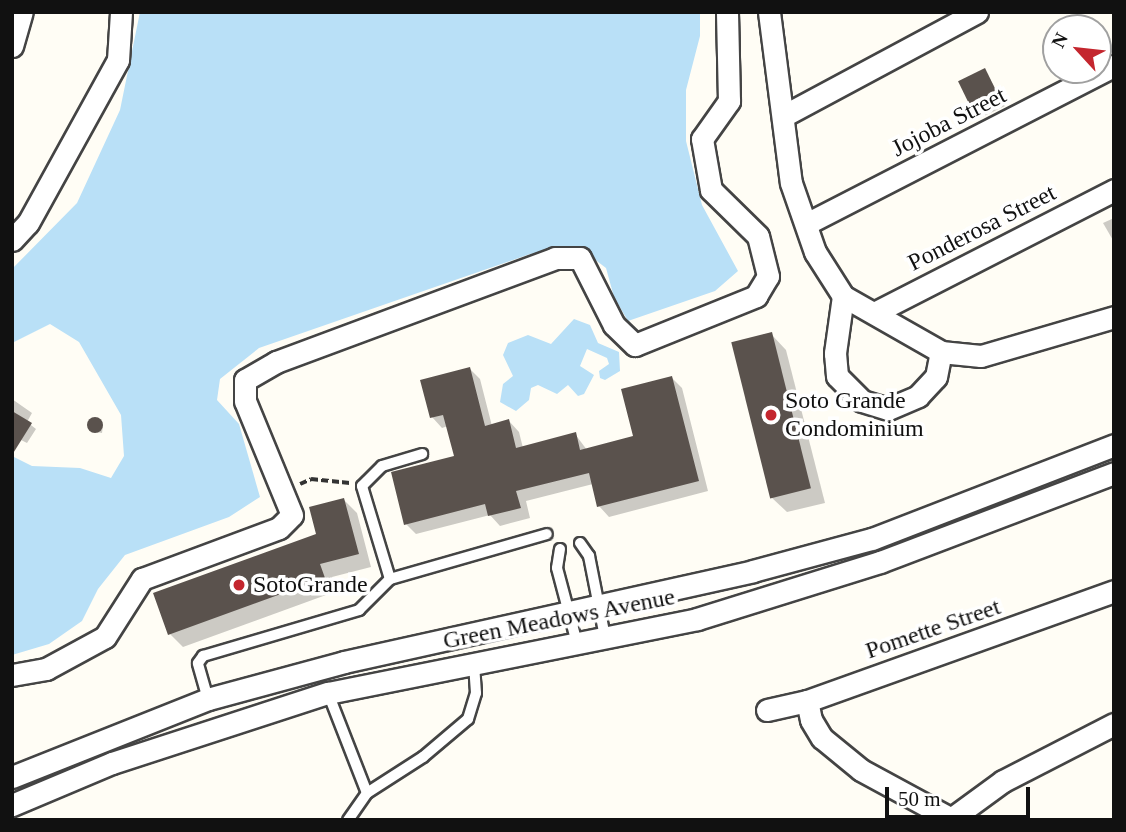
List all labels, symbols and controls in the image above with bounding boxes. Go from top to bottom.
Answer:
north arrow [1042,14,1112,84]
text: N [1047,29,1072,51]
street label: Jojoba Street [887,81,1011,163]
street label: Ponderosa Street [903,178,1061,278]
place label: Soto Grande Condominium [785,387,924,443]
marker: Soto Grande Condominium [763,407,779,423]
place label: SotoGrande [253,571,368,599]
marker: SotoGrande [231,577,247,593]
street label: Green Meadows Avenue [440,582,678,656]
street label: Pomette Street [862,592,1004,666]
scale bar [888,772,1033,816]
text: 50 m [898,787,941,811]

